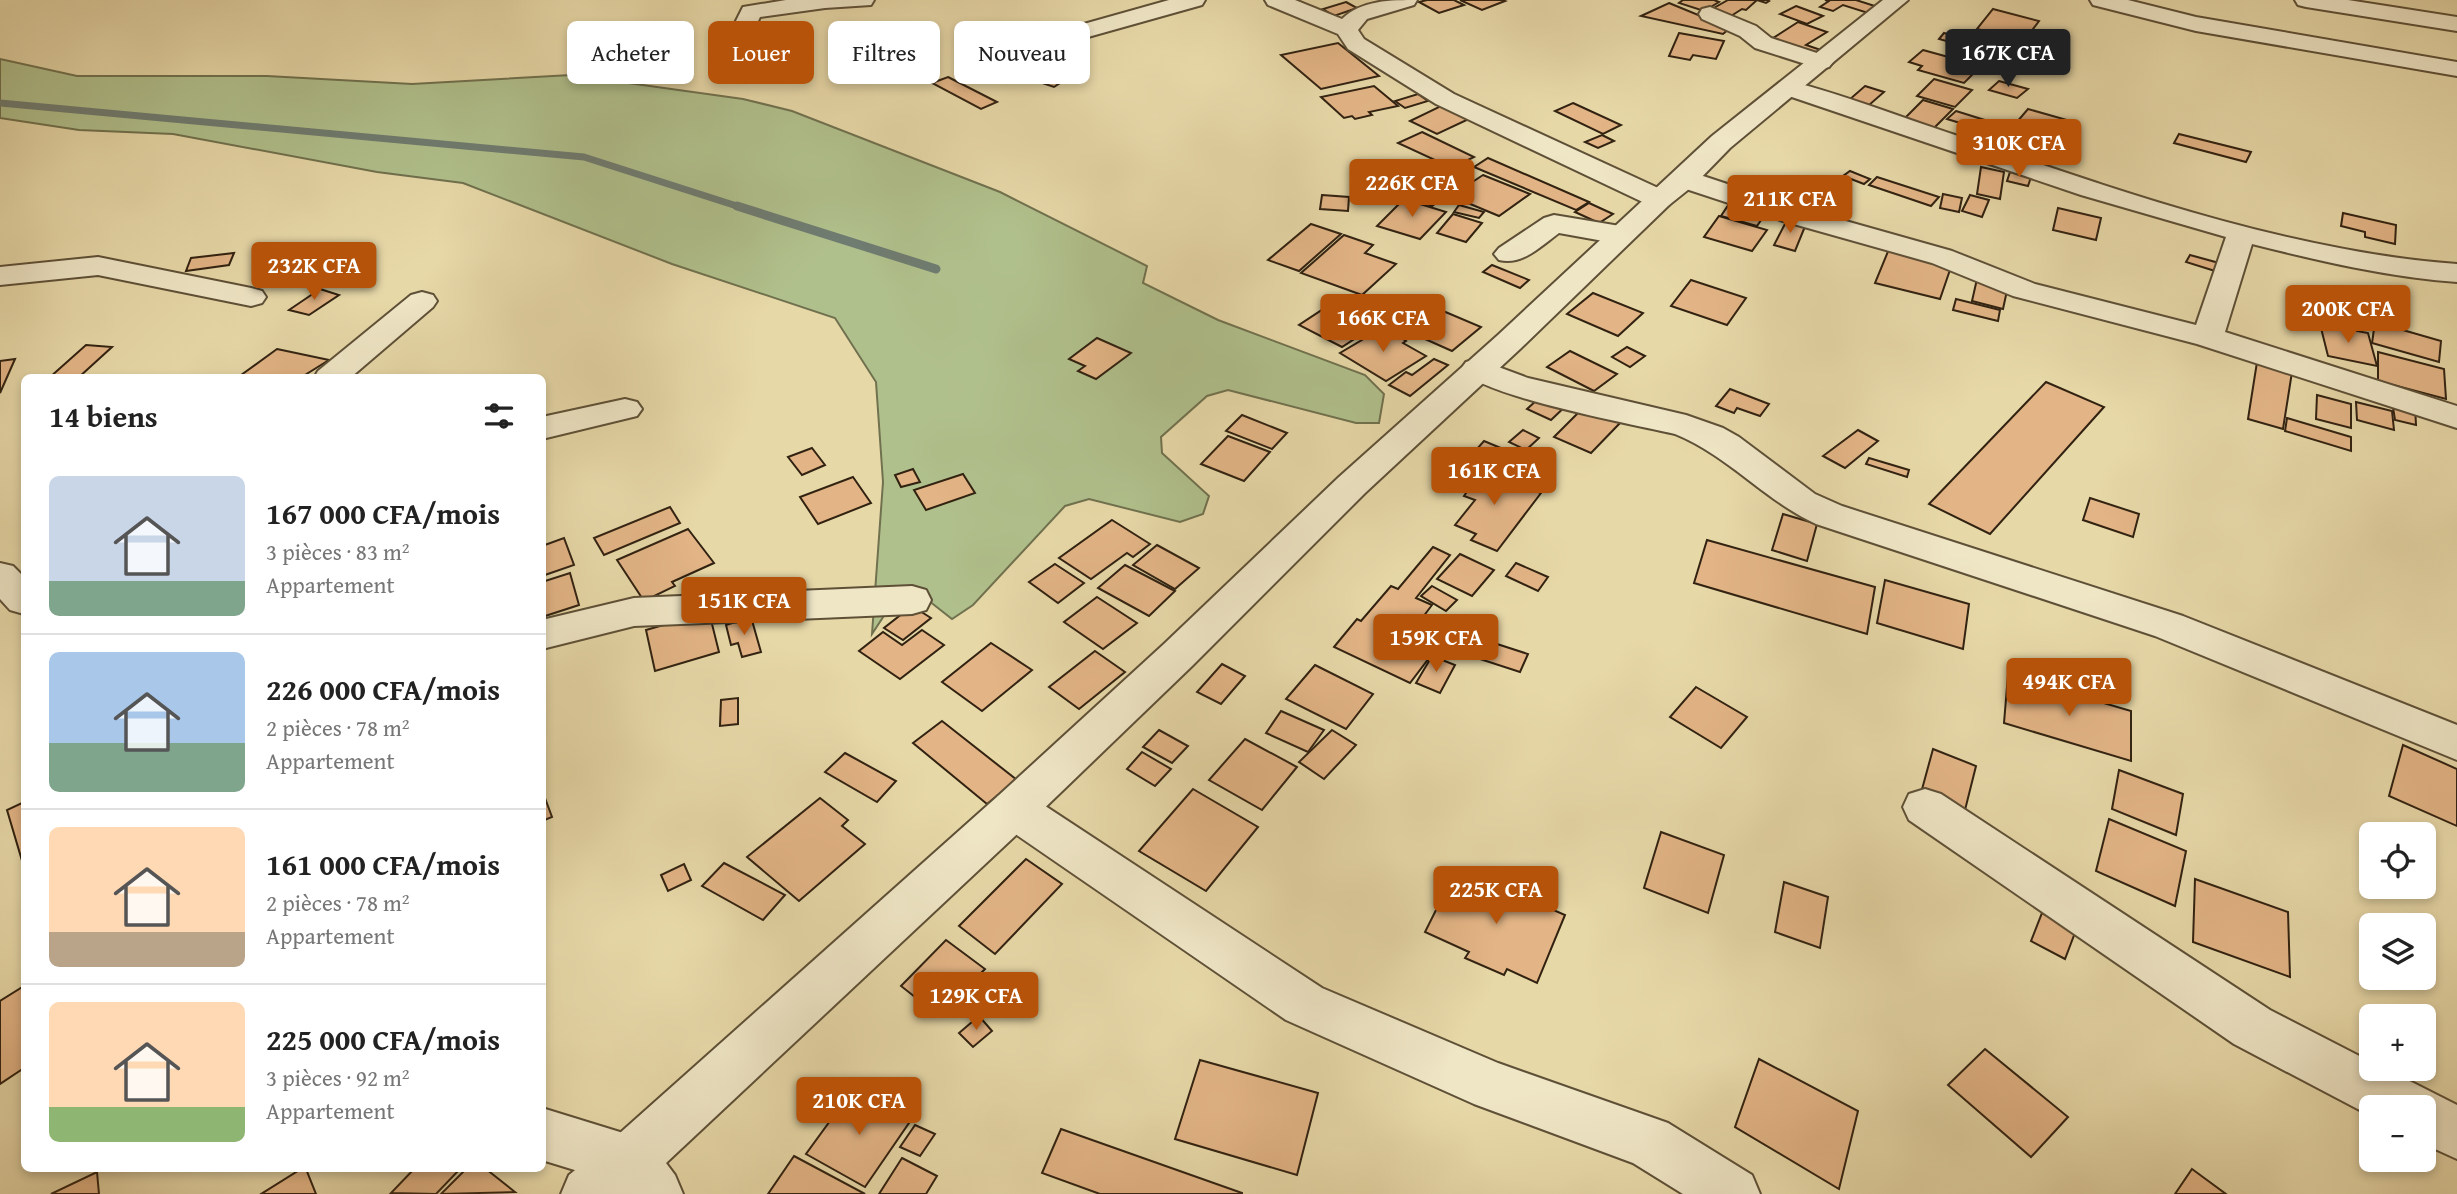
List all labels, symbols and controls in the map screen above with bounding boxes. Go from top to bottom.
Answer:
chip: Acheter [567,21,694,84]
chip: Louer [708,21,814,84]
chip: Filtres [828,21,940,84]
chip: Nouveau [954,21,1090,84]
pin: 167K CFA [1936,29,2080,89]
text: 167K CFA [1961,35,2055,68]
pin: 310K CFA [1947,120,2091,179]
text: 310K CFA [1972,125,2066,158]
pin: 226K CFA [1340,160,1484,219]
text: 226K CFA [1365,165,1459,198]
pin: 211K CFA [1718,176,1862,235]
text: 211K CFA [1743,181,1837,214]
pin: 232K CFA [242,243,386,302]
text: 232K CFA [267,248,361,281]
pin: 200K CFA [2276,286,2420,345]
text: 200K CFA [2301,291,2395,324]
pin: 166K CFA [1311,294,1455,354]
text: 166K CFA [1336,300,1430,333]
text: 14 biens [49,394,158,438]
icon: filters [480,397,518,435]
pin: 161K CFA [1422,448,1566,507]
text: 161K CFA [1447,453,1541,486]
text: 167 000 CFA/mois [266,491,500,535]
icon: home [105,504,189,588]
text: 3 pièces · 83 m² [266,535,410,568]
text: Appartement [266,568,395,601]
pin: 151K CFA [672,578,816,637]
text: 151K CFA [697,583,791,616]
pin: 159K CFA [1364,614,1508,674]
text: 159K CFA [1389,620,1483,653]
pin: 494K CFA [1997,658,2141,718]
text: 494K CFA [2022,664,2116,697]
text: 226 000 CFA/mois [266,667,500,711]
icon: home [105,680,189,764]
text: 2 pièces · 78 m² [266,711,410,744]
text: Appartement [266,744,395,777]
map controls [2359,822,2436,1172]
button: locate [2359,822,2436,899]
text: 161 000 CFA/mois [266,842,500,886]
icon: home [105,855,189,939]
pin: 225K CFA [1424,866,1568,926]
text: 225K CFA [1449,872,1543,905]
text: 2 pièces · 78 m² [266,886,410,919]
button: layers [2359,913,2436,990]
text: Appartement [266,919,395,952]
pin: 129K CFA [904,972,1048,1032]
text: 129K CFA [929,978,1023,1011]
button: + [2359,1004,2436,1081]
text: 225 000 CFA/mois [266,1017,500,1061]
icon: home [105,1030,189,1114]
text: 3 pièces · 92 m² [266,1061,410,1094]
pin: 210K CFA [787,1078,931,1137]
text: 210K CFA [812,1083,906,1116]
text: Appartement [266,1094,395,1127]
button: − [2359,1095,2436,1172]

